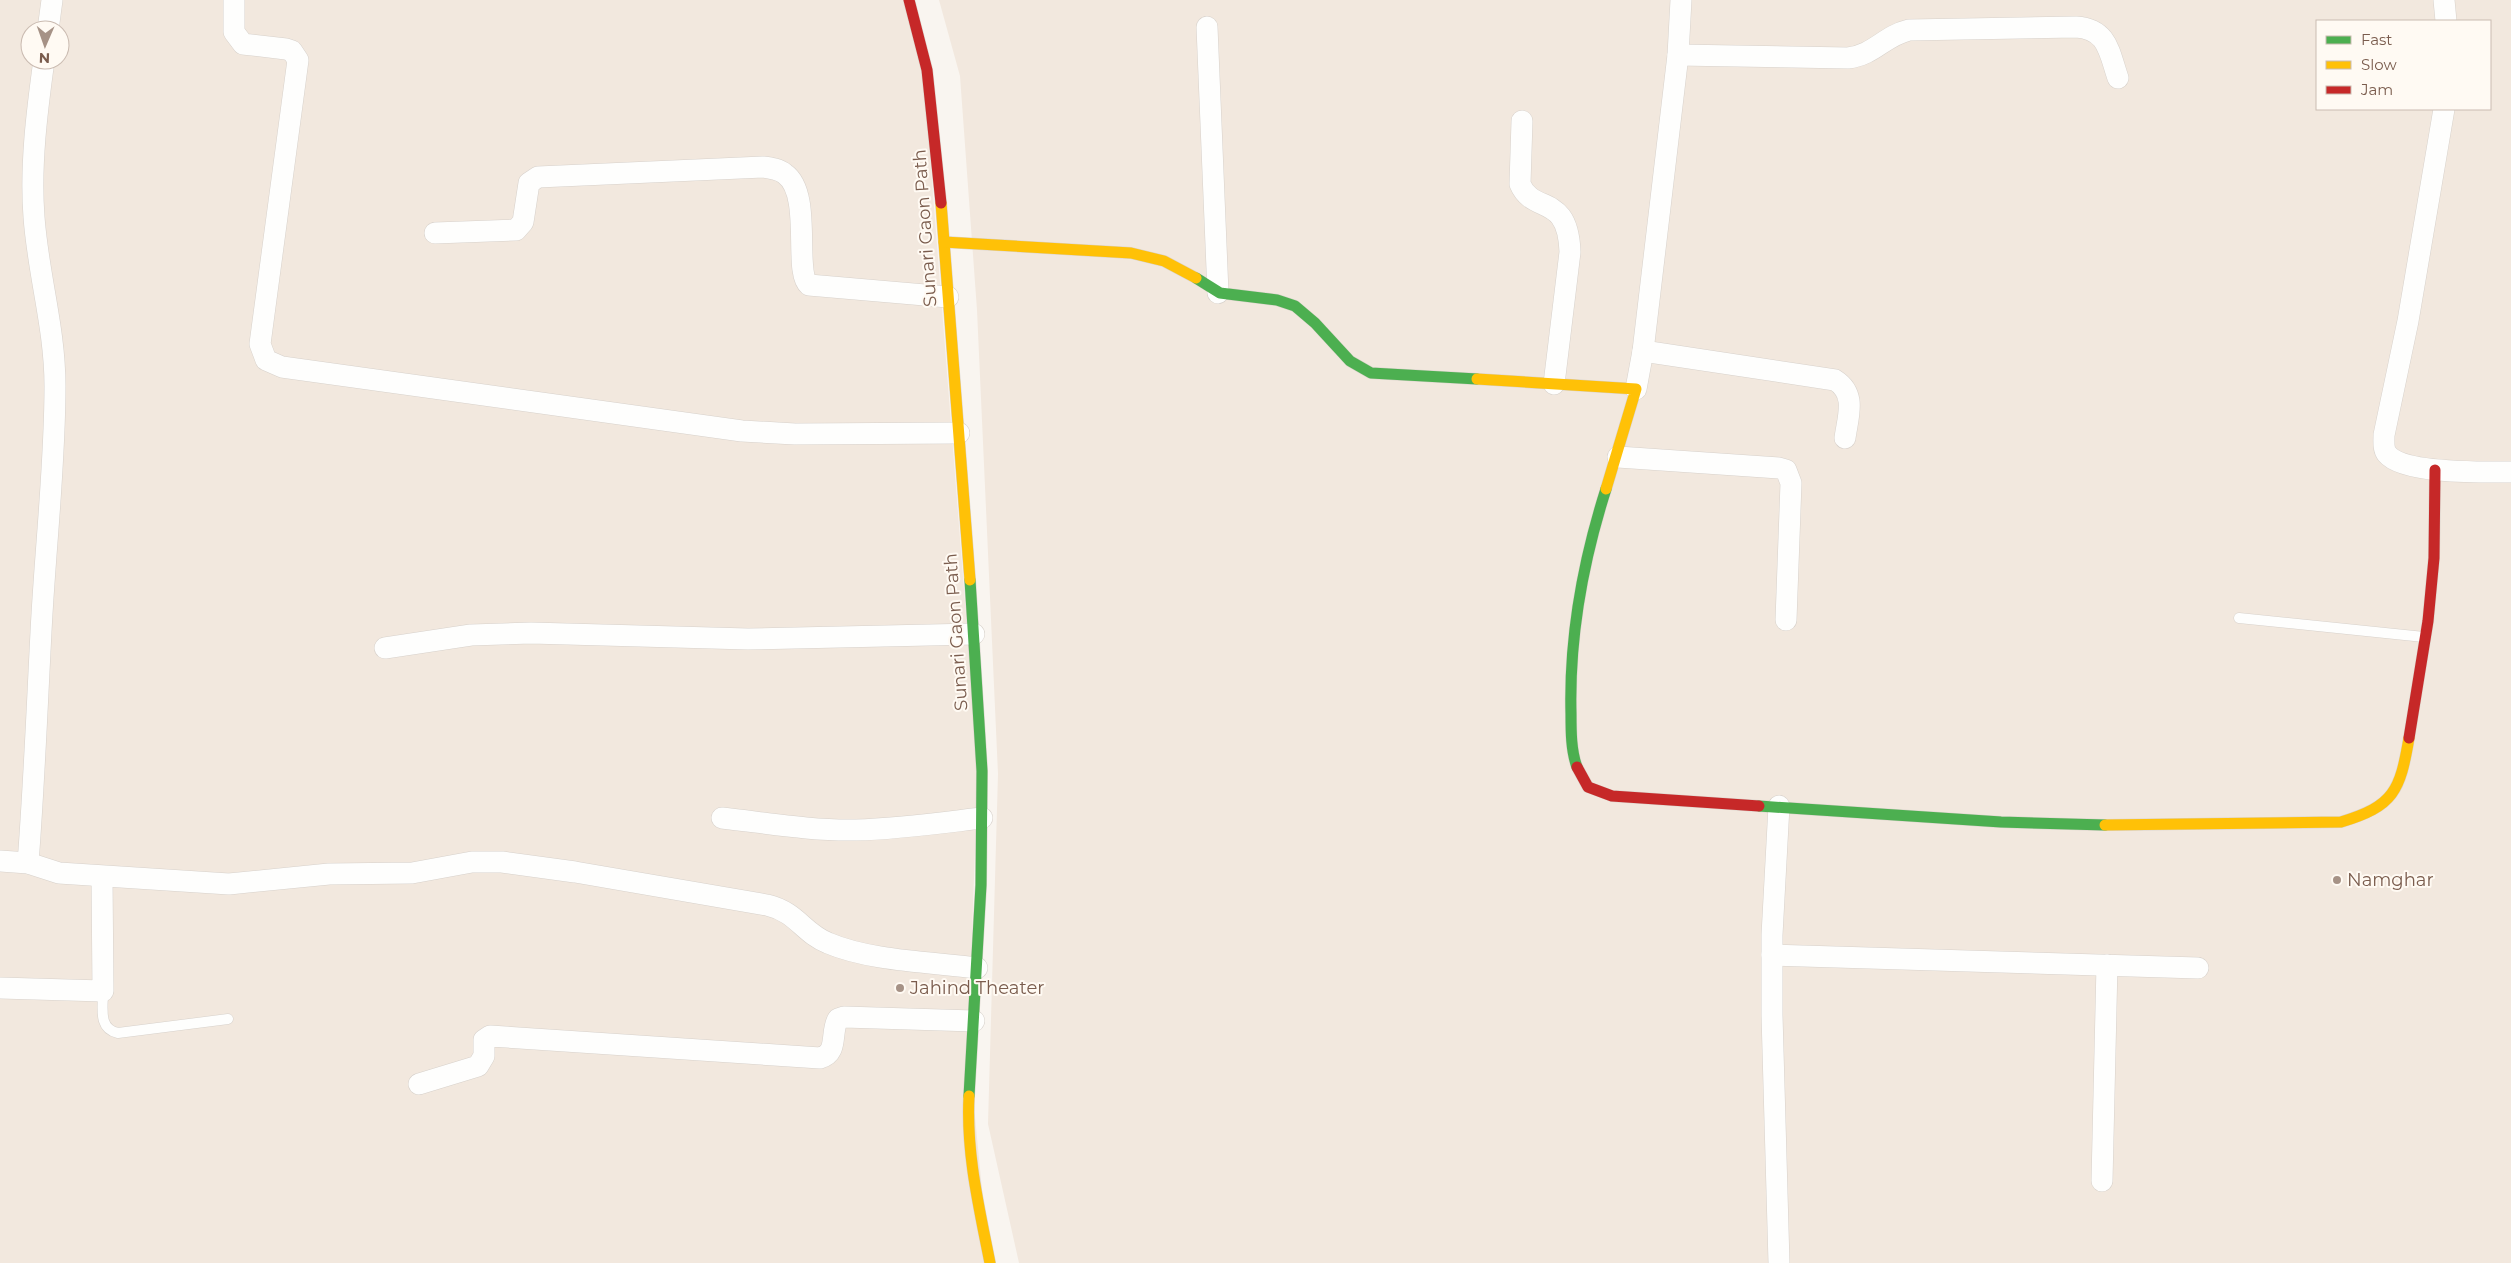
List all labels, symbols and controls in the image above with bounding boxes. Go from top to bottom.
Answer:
north arrow [20,20,70,70]
legend [2316,20,2491,110]
text: Fast [2361,30,2392,49]
text: N [39,49,51,67]
text: Slow [2361,55,2397,74]
text: Jam [2360,80,2393,99]
street label: Sunari Gaon Path [909,148,941,308]
street label: Sunari Gaon Path [940,552,972,712]
place label: Namghar [2347,869,2434,891]
marker: Namghar [2331,874,2343,886]
place label: Jahind Theater [909,977,1045,999]
marker: Jahind Theater [894,982,906,994]

